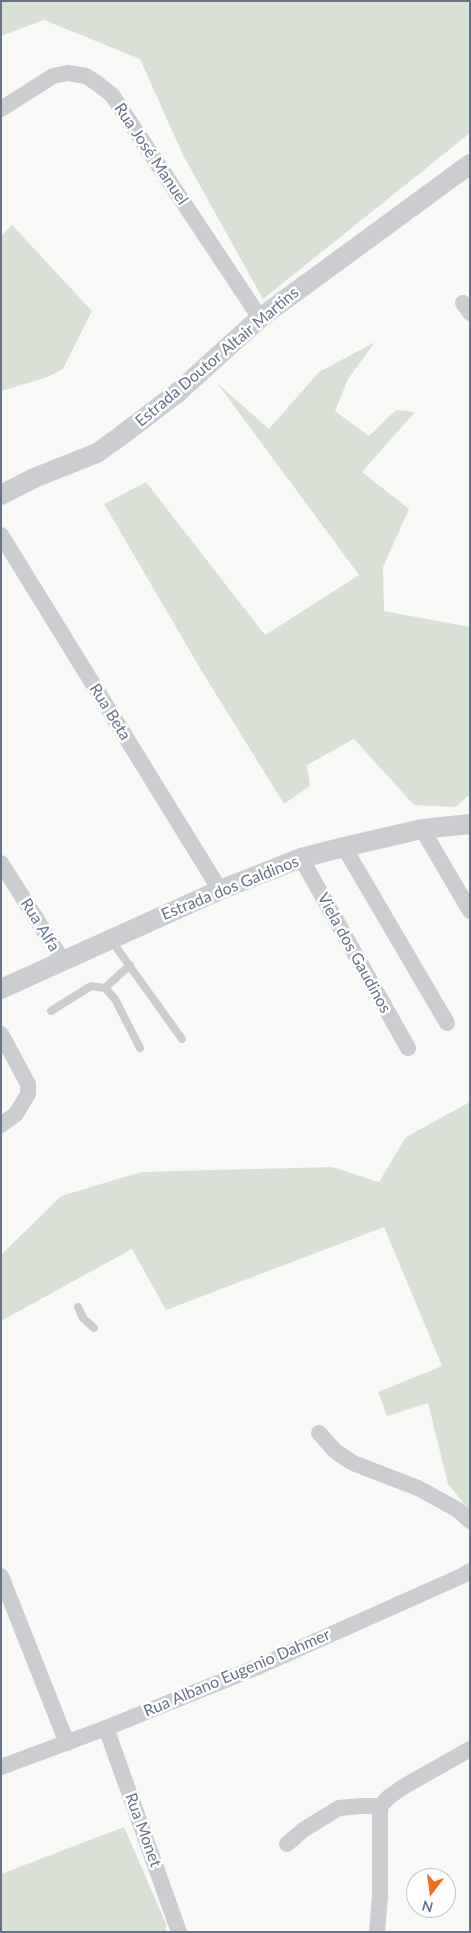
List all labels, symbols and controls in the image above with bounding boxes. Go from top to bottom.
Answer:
street label: Rua José Manuel [110,100,192,208]
street label: Estrada Doutor Altair Martins [131,283,303,431]
street label: Rua Beta [85,680,135,744]
street label: Estrada dos Galdinos [158,852,302,924]
street label: Viela dos Gaudinos [313,890,395,1016]
street label: Rua Alfa [16,895,64,955]
street label: Rua Albano Eugenio Dahmer [141,1625,333,1721]
street label: Rua Monet [121,1790,165,1870]
north arrow [406,1868,456,1918]
text: N [420,1897,435,1917]

